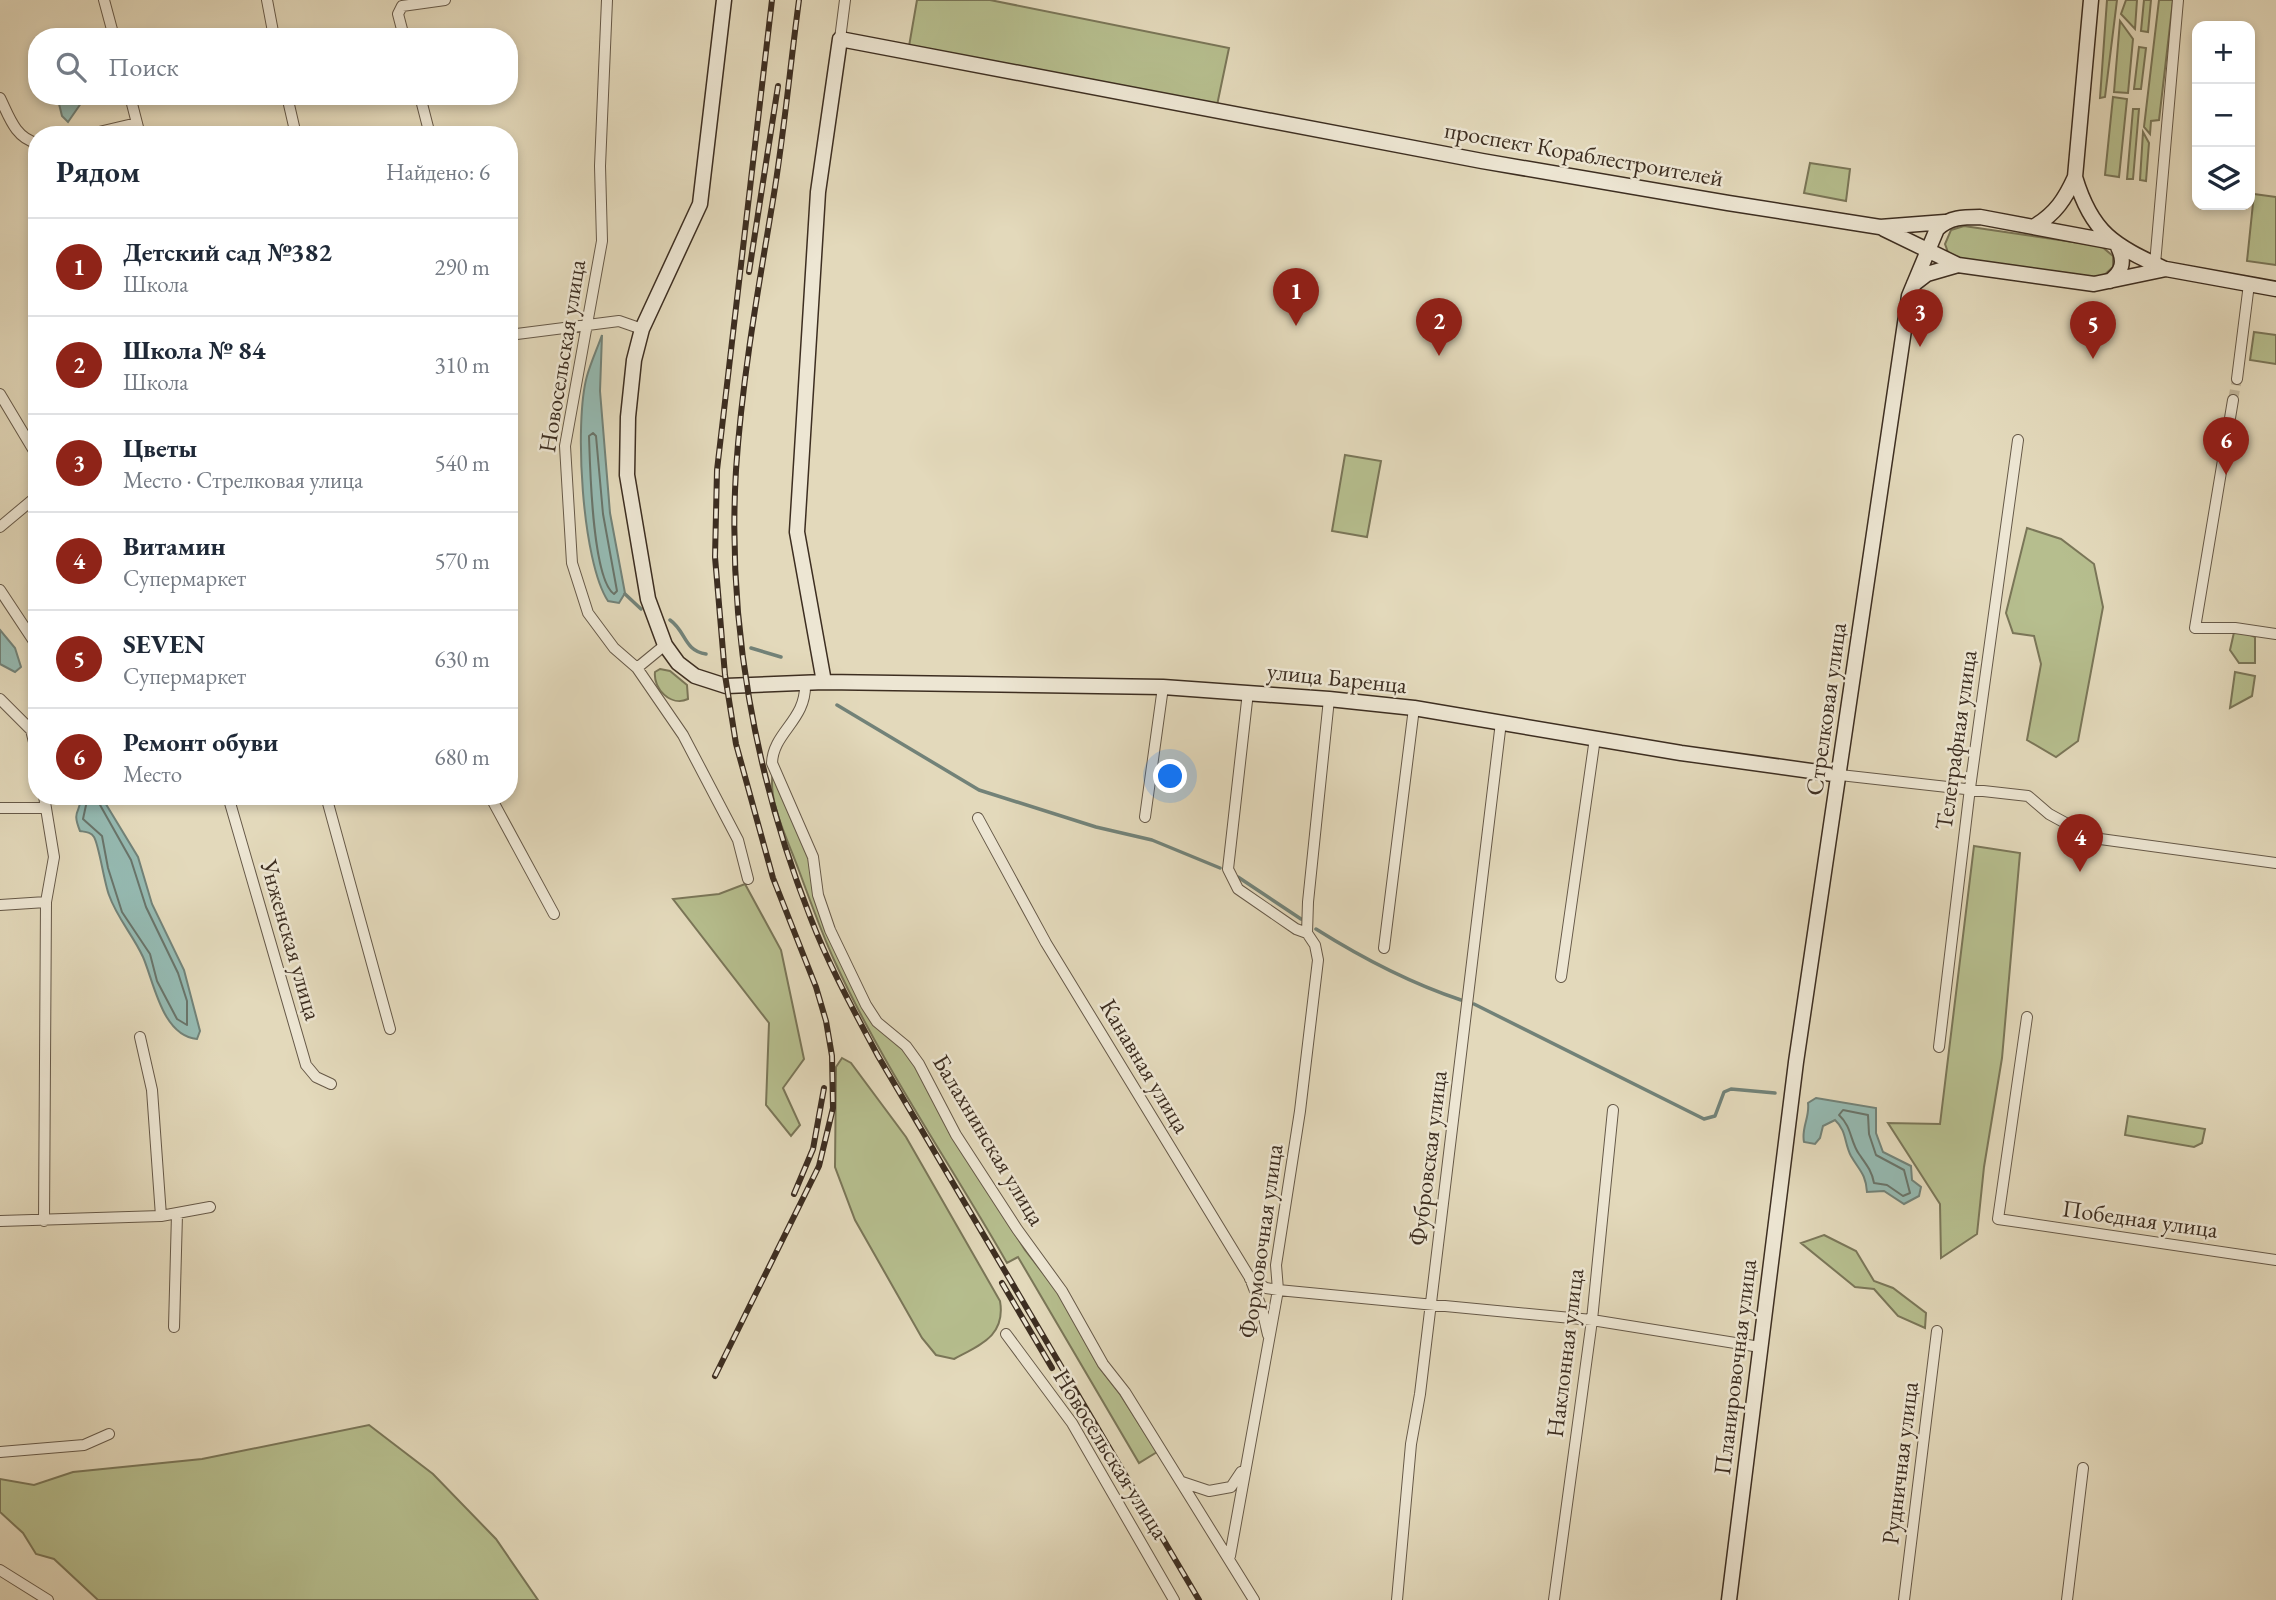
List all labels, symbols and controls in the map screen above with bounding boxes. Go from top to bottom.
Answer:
map controls [2192,21,2255,210]
button: + [2192,21,2255,84]
search box [28,28,518,105]
icon: search [52,48,90,86]
text: Поиск [108,50,179,84]
button: − [2192,84,2255,147]
street label: проспект Кораблестроителей [1442,114,1726,193]
button: layers [2192,147,2255,210]
text: Рядом [56,152,140,191]
text: Найдено: 6 [386,157,490,187]
text: Детский сад №382 [123,235,332,269]
text: 1 [73,252,85,282]
text: 290 m [434,252,490,282]
street label: Новосельская улица [531,257,592,455]
pin: 1 [1273,268,1319,326]
text: Школа [123,269,188,299]
pin: 3 [1897,289,1943,347]
pin: 2 [1416,298,1462,356]
pin: 5 [2070,301,2116,359]
text: Школа № 84 [123,333,266,367]
text: 2 [73,350,85,380]
text: 310 m [434,350,490,380]
text: Школа [123,367,188,397]
pin: 6 [2203,417,2249,475]
text: Цветы [123,431,197,465]
text: 3 [73,448,85,478]
text: 540 m [434,448,490,478]
text: Место · Стрелковая улица [123,465,363,495]
text: Витамин [123,529,225,563]
text: 4 [73,546,85,576]
text: 570 m [434,546,490,576]
text: Супермаркет [123,563,246,593]
street label: Стрелковая улица [1798,620,1853,797]
text: SEVEN [123,627,205,661]
text: 5 [73,644,85,674]
text: 630 m [434,644,490,674]
street label: Телеграфная улица [1928,647,1984,832]
street label: улица Баренца [1265,655,1409,700]
text: Супермаркет [123,661,246,691]
text: Ремонт обуви [123,725,278,759]
text: 6 [73,742,85,772]
text: 680 m [434,742,490,772]
text: Место [123,759,182,789]
your location [1153,759,1187,793]
pin: 4 [2057,814,2103,872]
street label: Унженская улица [253,855,329,1024]
street label: Канавная улица [1093,993,1198,1139]
street label: Балахнинская улица [926,1048,1053,1231]
street label: Фубровская улица [1401,1068,1454,1247]
street label: Формовочная улица [1232,1141,1290,1340]
street label: Победная улица [2060,1192,2220,1245]
street label: Планировочная улица [1706,1257,1763,1477]
street label: Наклонная улица [1539,1266,1590,1439]
street label: Новосельская улица [1047,1363,1176,1545]
street label: Рудничная улица [1874,1379,1925,1546]

